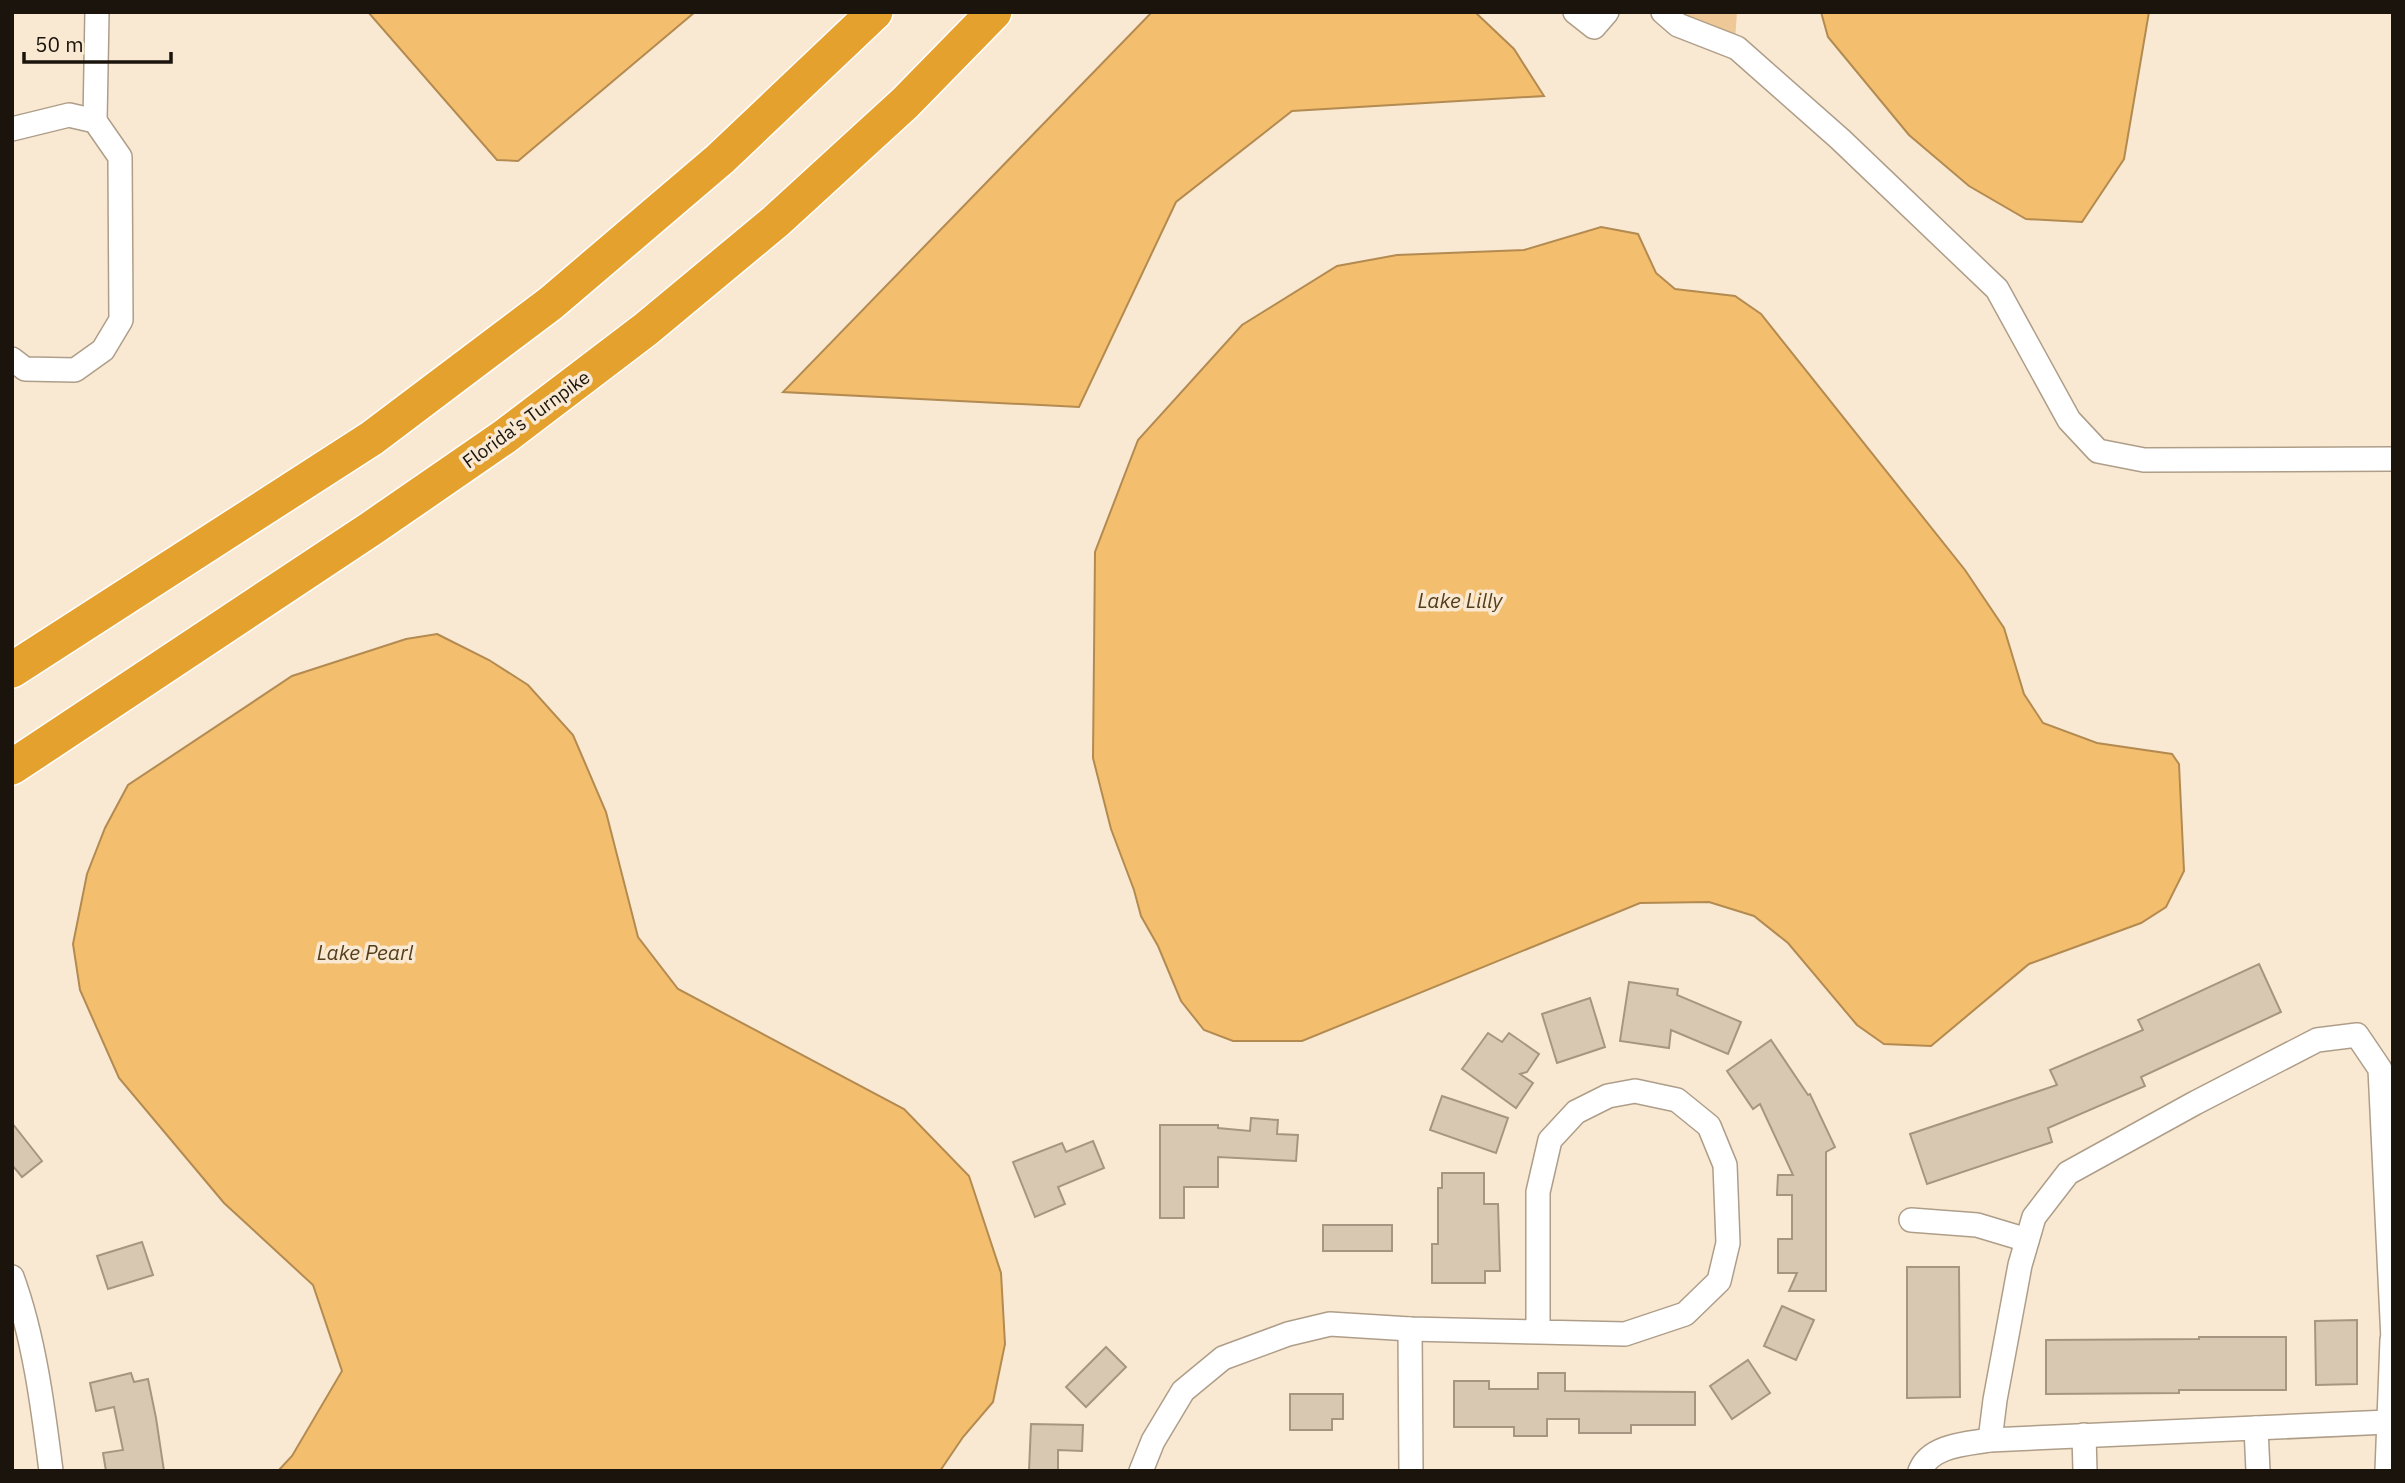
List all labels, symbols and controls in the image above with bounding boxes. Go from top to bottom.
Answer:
scale bar [24,21,172,65]
text: 50 m [35,30,84,58]
street label: Florida's Turnpike [458,365,594,473]
water label: Lake Lilly [1417,586,1503,614]
water label: Lake Pearl [317,938,414,966]

